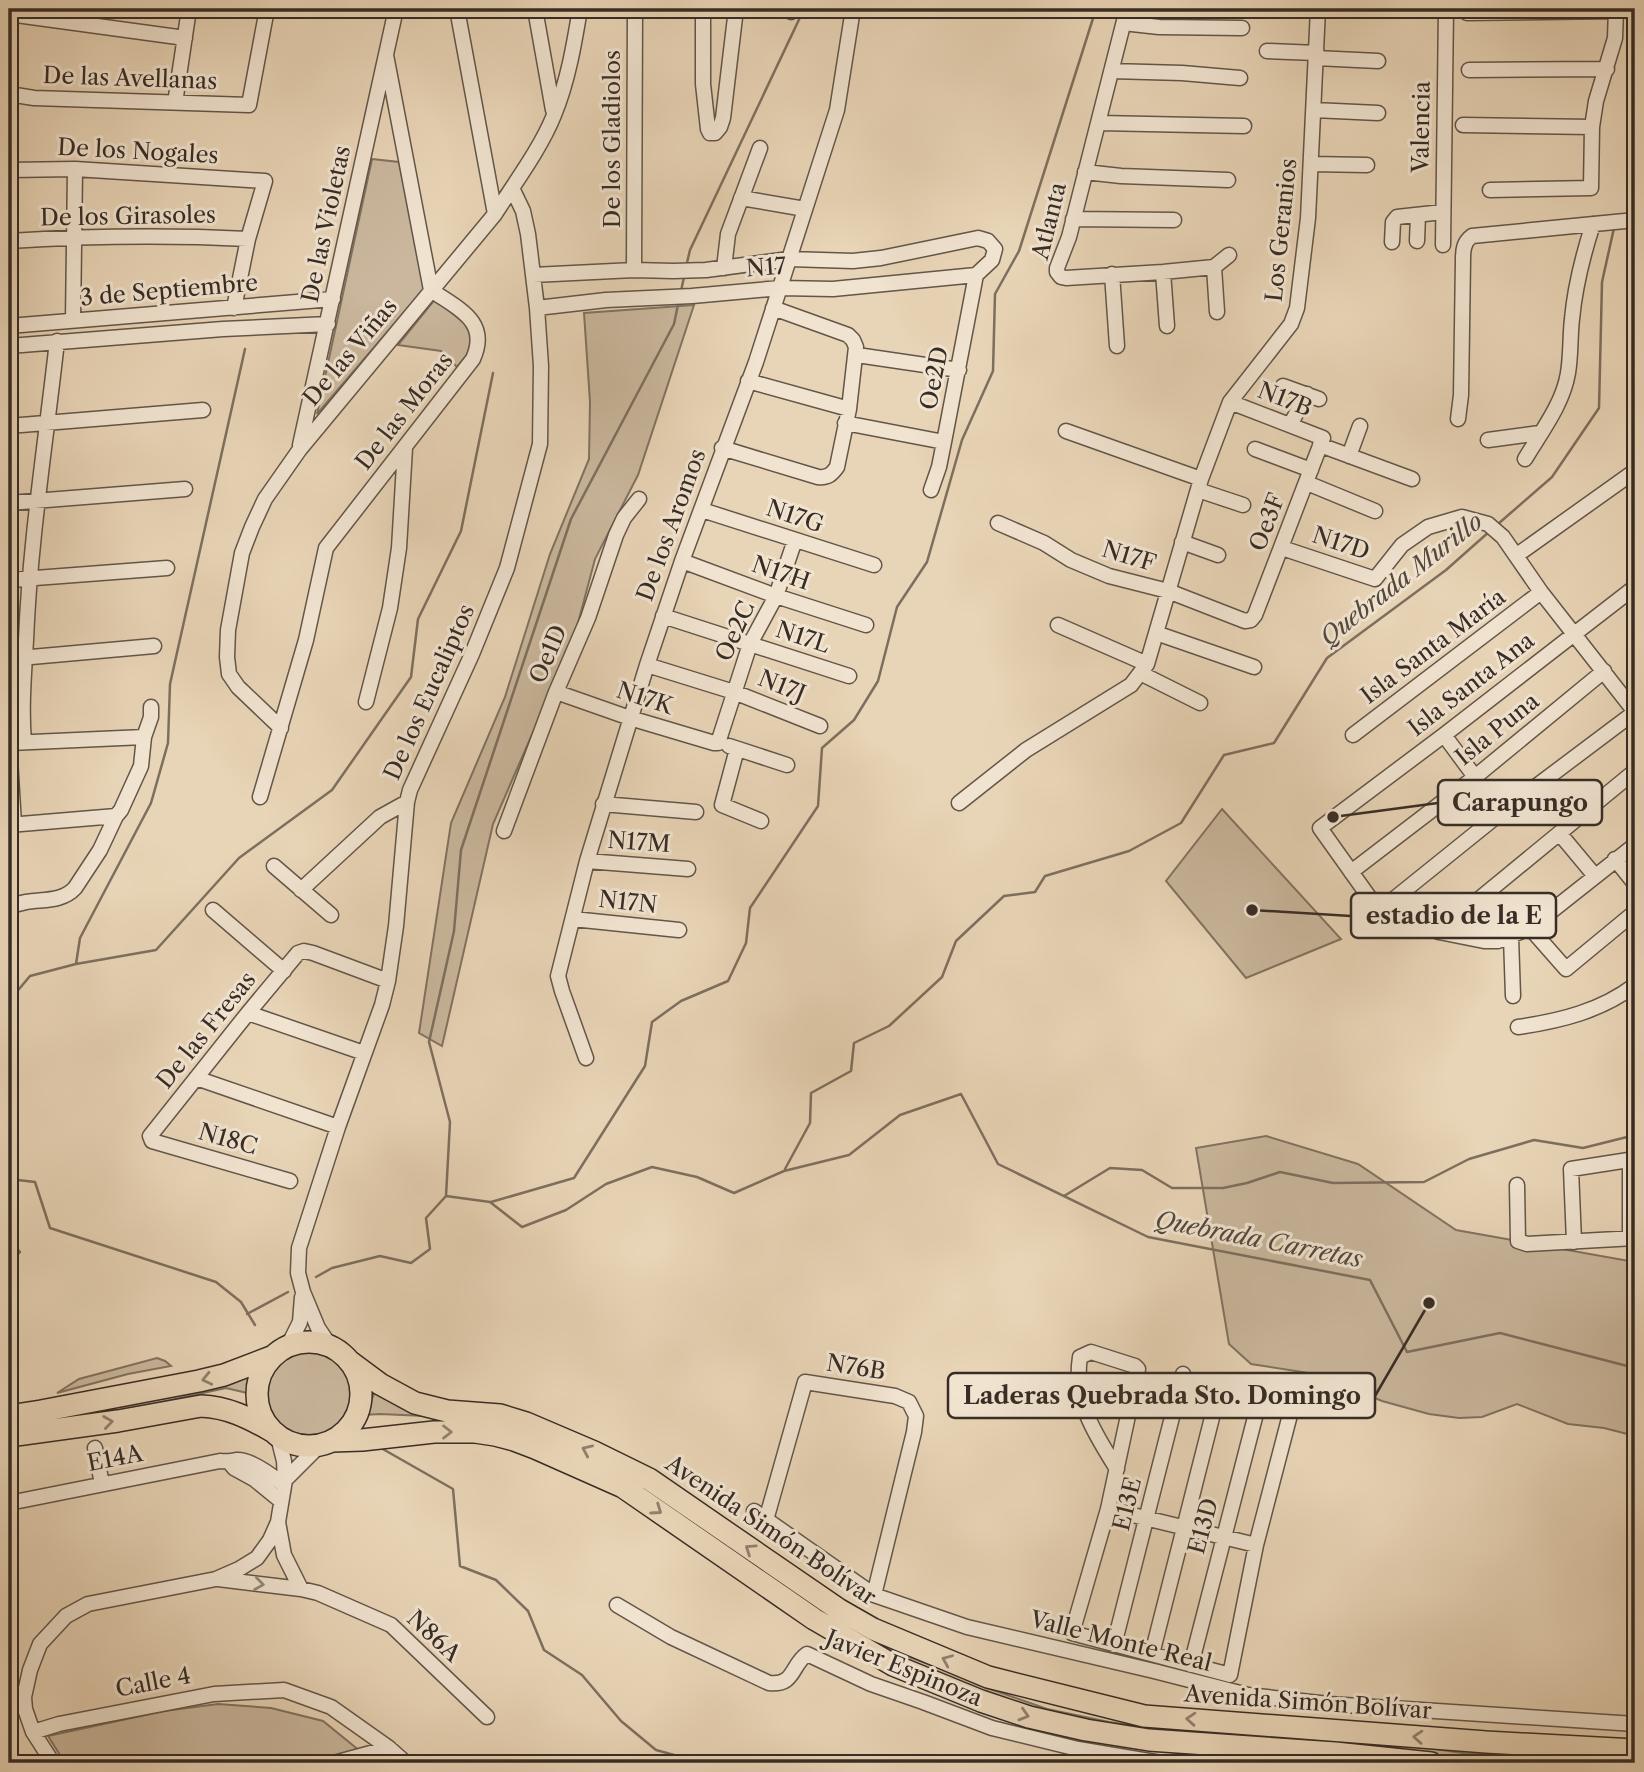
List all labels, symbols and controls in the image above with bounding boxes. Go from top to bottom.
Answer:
street label: De los Gladiolos [598,50,626,228]
street label: De las Avellanas [42,61,218,95]
street label: Valencia [1406,80,1436,174]
street label: De los Nogales [57,133,219,169]
street label: De las Violetas [296,143,356,305]
street label: Los Geranios [1260,157,1302,303]
street label: Atlanta [1026,179,1072,263]
street label: De los Girasoles [40,200,216,232]
street label: N17 [745,252,788,282]
street label: 3 de Septiembre [79,268,259,312]
street label: De las Viñas [297,293,403,411]
street label: Oe2D [914,344,954,412]
street label: De las Moras [349,347,459,475]
street label: N17B [1254,376,1316,422]
street label: De los Aromos [631,445,711,605]
street label: Oe3F [1243,489,1291,555]
street label: N17G [763,494,827,538]
water label: Quebrada Murillo [1314,506,1488,652]
street label: N17D [1309,521,1373,565]
street label: N17F [1099,535,1159,577]
street label: N17H [748,550,814,596]
street label: Isla Santa María [1355,582,1511,709]
street label: Oe2C [709,597,761,665]
street label: De los Eucaliptos [378,600,480,784]
street label: N17L [772,615,834,659]
street label: Oe1D [523,621,573,687]
street label: Isla Santa Ana [1402,626,1540,742]
street label: N17J [754,664,810,708]
street label: N17K [613,676,678,721]
street label: Isla Puna [1450,686,1545,771]
callout: Carapungo [1438,780,1602,825]
text: Carapungo [1452,788,1588,817]
street label: N17M [606,826,672,858]
street label: N17N [597,885,659,919]
callout: estadio de la E [1351,893,1556,938]
text: estadio de la E [1366,901,1542,930]
street label: De las Fresas [150,966,262,1094]
street label: N18C [195,1117,261,1161]
water label: Quebrada Carretas [1153,1205,1366,1273]
street label: N76B [824,1349,888,1385]
one-way arrow [201,1371,213,1385]
callout: Laderas Quebrada Sto. Domingo [948,1373,1375,1418]
text: Laderas Quebrada Sto. Domingo [963,1381,1361,1410]
one-way arrow [103,1415,114,1430]
one-way arrow [442,1424,453,1440]
street label: E14A [85,1439,146,1477]
one-way arrow [582,1444,594,1458]
street label: Avenida Simón Bolívar [660,1449,882,1611]
street label: E13E [1107,1474,1147,1534]
street label: E13D [1182,1495,1224,1557]
one-way arrow [649,1502,662,1515]
one-way arrow [745,1545,758,1557]
one-way arrow [253,1577,265,1592]
street label: N86A [401,1604,467,1668]
street label: Valle Monte Real [1026,1605,1215,1677]
street label: Javier Espinoza [819,1623,987,1713]
one-way arrow [942,1654,955,1668]
street label: Calle 4 [113,1661,193,1703]
street label: Avenida Simón Bolívar [1182,1679,1433,1725]
one-way arrow [1018,1707,1030,1722]
one-way arrow [1185,1712,1196,1727]
one-way arrow [1412,1730,1423,1745]

